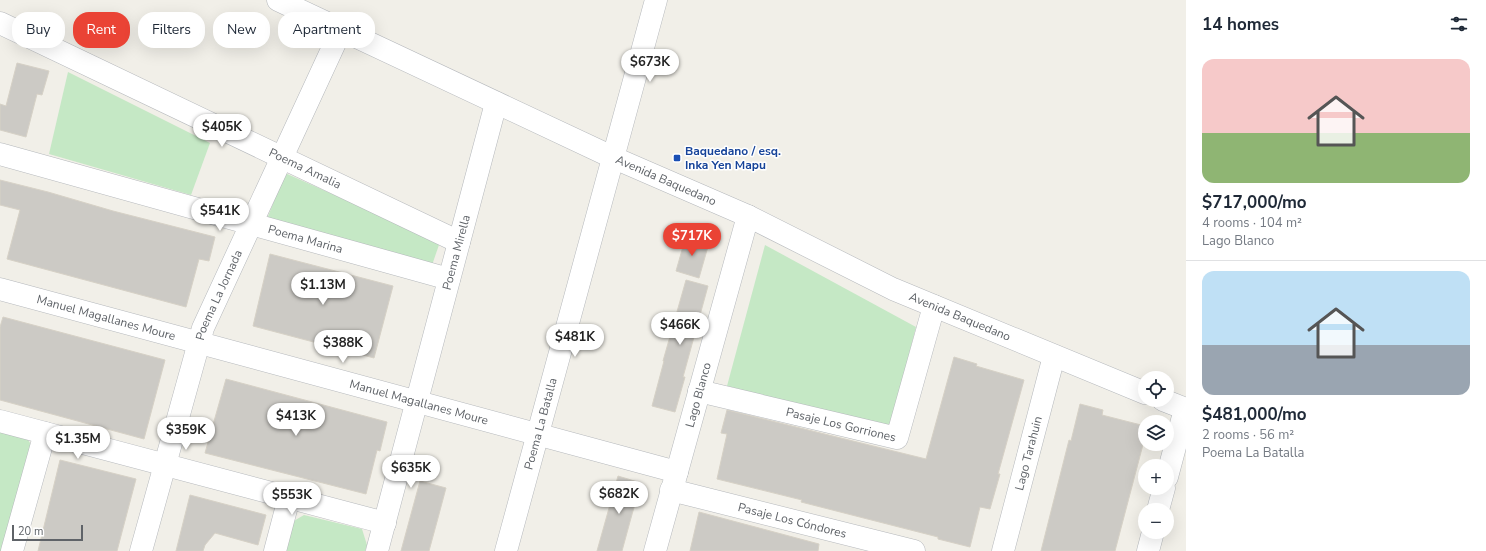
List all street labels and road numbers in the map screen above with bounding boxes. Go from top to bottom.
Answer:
street label: Poema Amalia [266,144,344,193]
street label: Avenida Baquedano [613,152,719,210]
street label: Poema Mirella [439,213,474,292]
street label: Poema Marina [266,221,345,257]
street label: Poema La Jornada [192,247,246,342]
street label: Avenida Baquedano [907,289,1013,345]
street label: Manuel Magallanes Moure [35,291,177,344]
street label: Lago Blanco [682,360,715,429]
street label: Manuel Magallanes Moure [348,376,490,429]
street label: Poema La Batalla [521,376,561,471]
street label: Pasaje Los Gorriones [784,404,898,446]
street label: Lago Tarahuin [1011,414,1046,492]
street label: Pasaje Los Cóndores [736,499,848,542]

